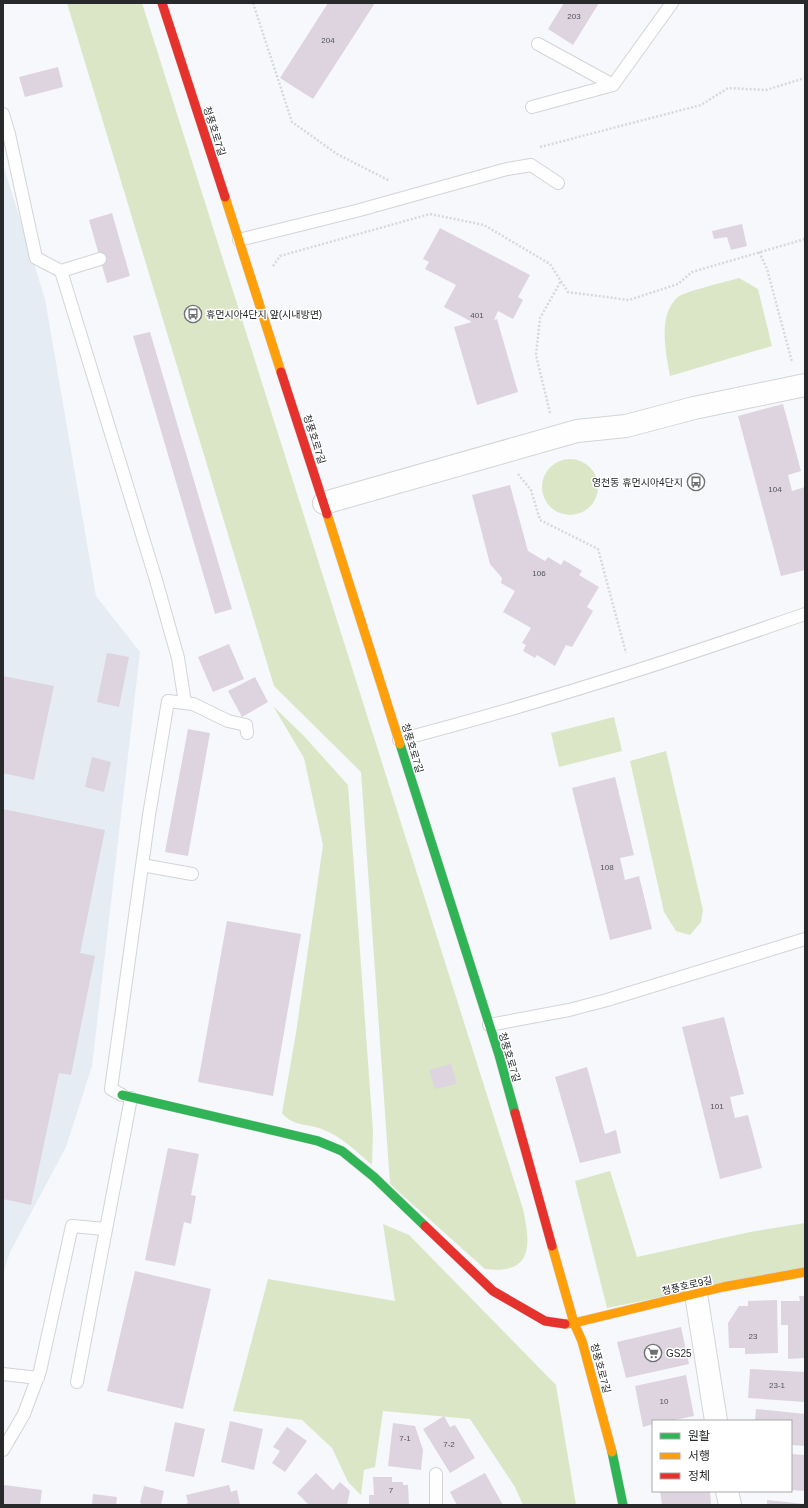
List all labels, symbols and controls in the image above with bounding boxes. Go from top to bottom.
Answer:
house number: 203 [567,12,581,21]
house number: 204 [321,36,335,45]
street label: 청풍호로7길 [201,105,228,157]
bus stop icon: 휴먼시아4단지 앞(시내방면) [183,304,203,324]
place label: 휴먼시아4단지 앞(시내방면) [206,309,322,320]
house number: 401 [470,311,484,320]
street label: 청풍호로7길 [301,413,328,465]
bus stop icon: 영천동 휴먼시아4단지 [686,472,706,492]
place label: 영천동 휴먼시아4단지 [592,477,683,488]
house number: 104 [768,485,782,494]
house number: 106 [532,569,546,578]
street label: 청풍호로7길 [400,722,425,774]
house number: 108 [600,863,614,872]
street label: 청풍호로7길 [497,1031,522,1083]
house number: 101 [710,1102,724,1111]
street label: 청풍호로9길 [661,1274,713,1297]
house number: 23 [749,1332,758,1341]
street label: 청풍호로7길 [589,1342,613,1394]
supermarket icon: GS25 [643,1343,663,1363]
place label: GS25 [666,1348,692,1359]
house number: 23-1 [769,1381,786,1390]
house number: 10 [660,1397,669,1406]
legend [652,1420,792,1492]
text: 원활 [688,1429,710,1443]
house number: 7-1 [399,1434,411,1443]
house number: 7-2 [443,1440,455,1449]
text: 서행 [688,1449,710,1463]
text: 정체 [688,1469,710,1483]
house number: 7 [389,1486,394,1495]

